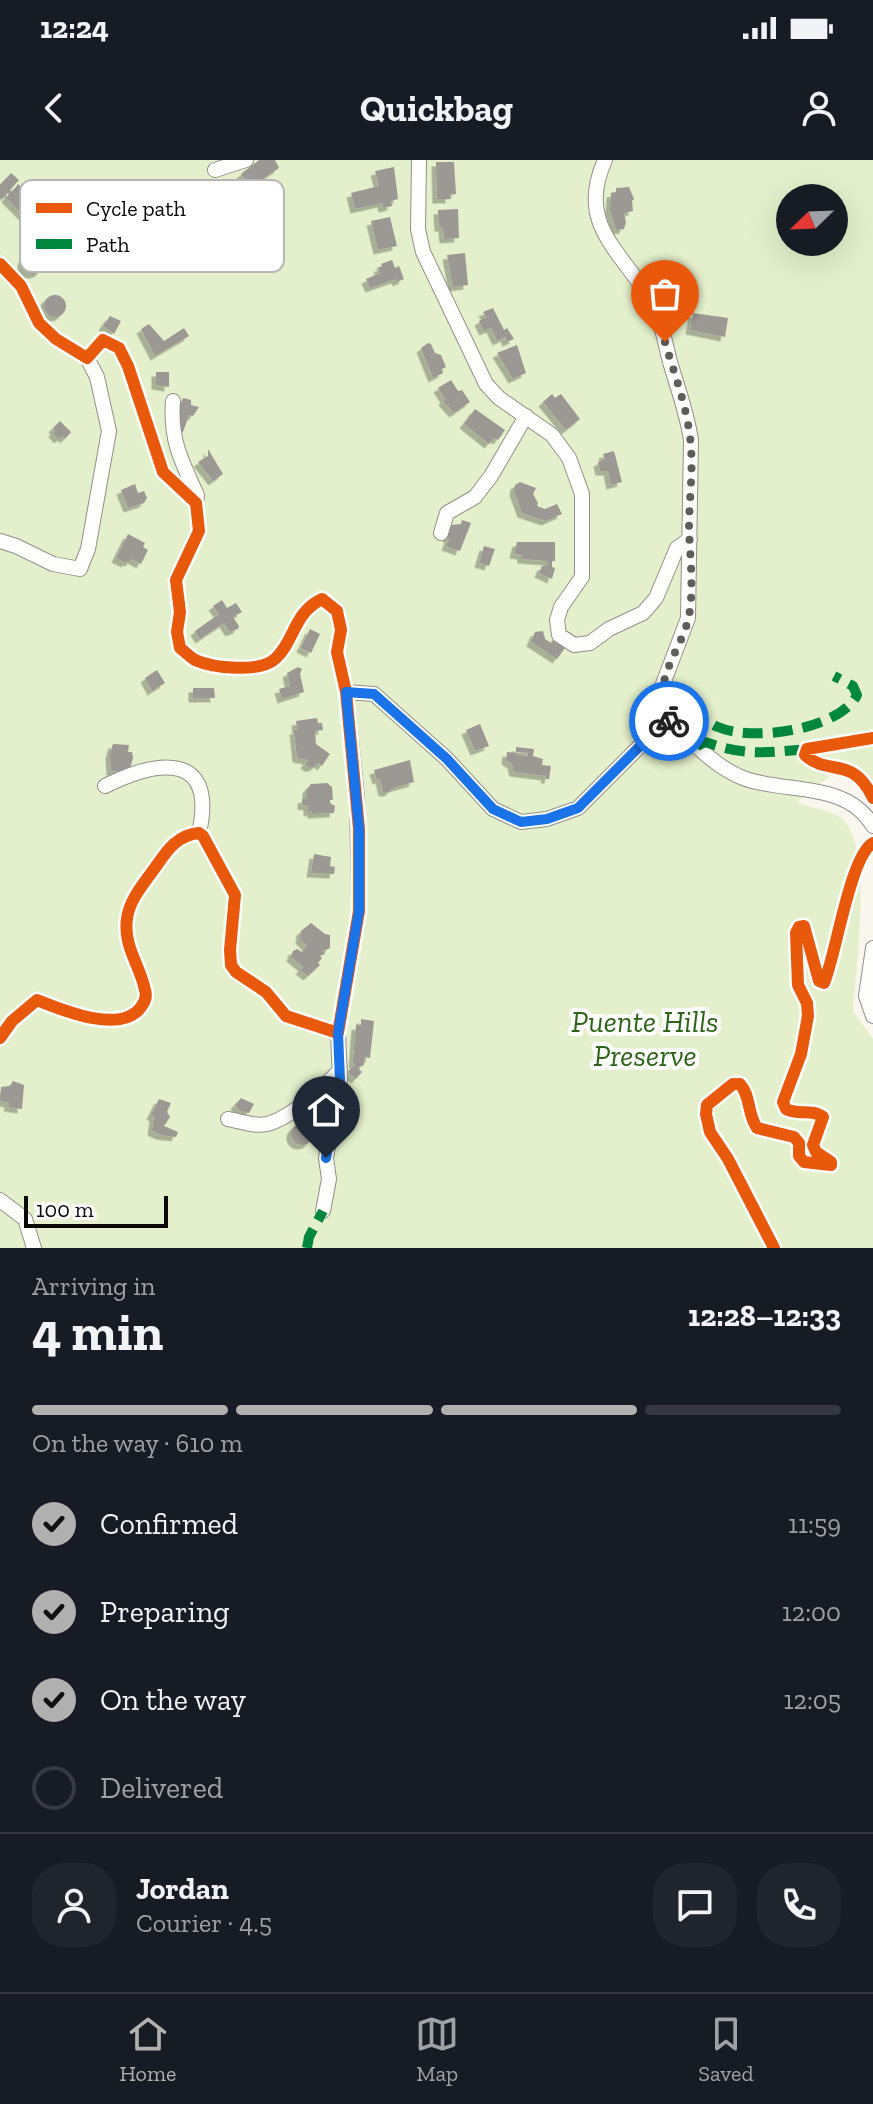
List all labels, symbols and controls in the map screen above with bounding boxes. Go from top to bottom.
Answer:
text: 12:24 [40,10,109,46]
icon: back [32,86,76,130]
icon: person [797,86,841,130]
text: Quickbag [360,87,513,130]
legend [20,180,284,272]
north arrow [776,184,848,256]
map controls [776,184,848,256]
text: Cycle path [86,195,186,222]
text: Path [86,231,130,258]
pin [631,260,699,342]
icon: bag [643,272,687,316]
courier [629,681,709,761]
icon: bike [647,699,691,743]
park label: Puente Hills Preserve [571,1004,719,1074]
pin [292,1076,360,1158]
icon: home [304,1088,348,1132]
scale bar [24,1192,168,1228]
text: 100 m [36,1196,94,1223]
text: Arriving in [32,1270,155,1302]
text: 12:28–12:33 [688,1298,841,1334]
text: 4 min [32,1301,163,1363]
text: On the way · 610 m [32,1427,243,1459]
icon: check [32,1502,76,1546]
text: Confirmed [100,1506,238,1542]
text: 11:59 [788,1508,841,1540]
icon: check [32,1590,76,1634]
text: Preparing [100,1594,230,1630]
text: 12:00 [782,1596,841,1628]
icon: check [32,1678,76,1722]
text: On the way [100,1682,246,1718]
text: 12:05 [783,1684,841,1716]
text: Delivered [100,1770,223,1806]
button: person [32,1863,116,1947]
button: chat [653,1863,737,1947]
button: phone [757,1863,841,1947]
text: Jordan [136,1871,229,1907]
text: Courier · 4.5 [136,1907,272,1939]
tab: Home [120,2012,176,2087]
tab: Map [415,2012,459,2087]
tab: Saved [698,2012,753,2087]

